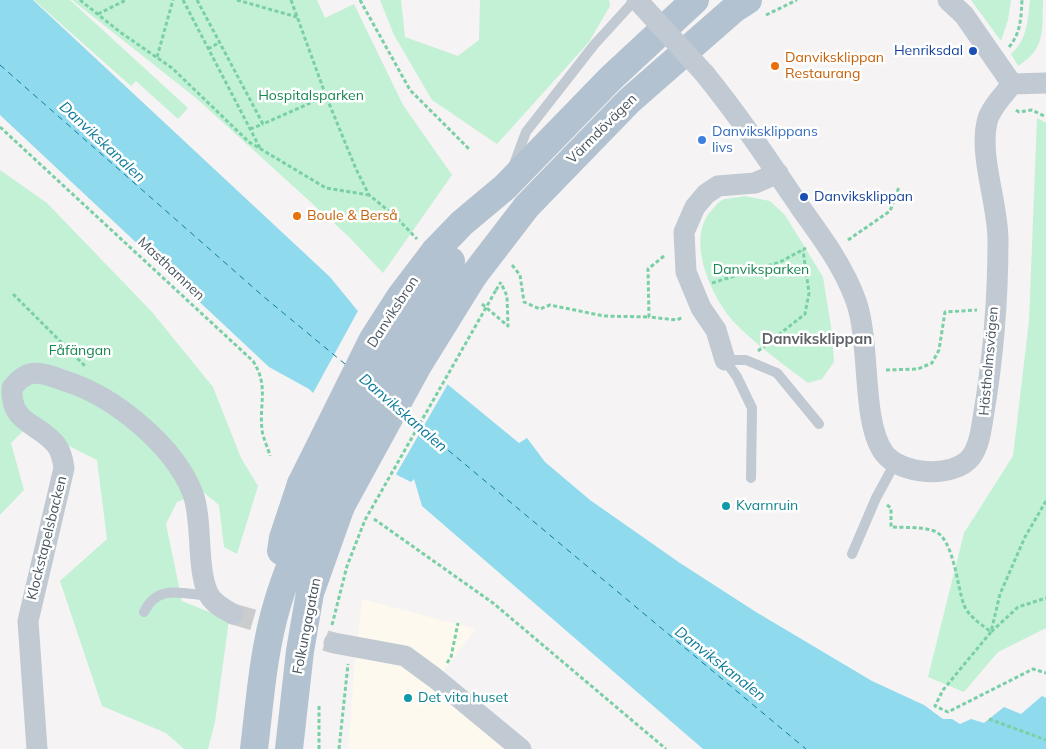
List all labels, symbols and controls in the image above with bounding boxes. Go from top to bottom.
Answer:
place label: Henriksdal [894,43,963,59]
marker: Henriksdal [967,45,979,57]
place label: Danviksklippan Restaurang [785,50,884,82]
marker: Danviksklippan Restaurang [769,60,781,72]
park label: Hospitalsparken [258,88,364,104]
street label: Värmdövägen [564,91,640,167]
water label: Danvikskanalen [55,98,149,186]
place label: Danviksklippans livs [712,124,818,156]
marker: Danviksklippans livs [696,134,708,146]
place label: Danviksklippan [814,189,913,205]
marker: Danviksklippan [798,191,810,203]
place label: Boule & Berså [307,208,398,224]
marker: Boule & Berså [291,210,303,222]
street label: Masthamnen [134,234,208,304]
park label: Danviksparken [713,262,809,278]
street label: Danviksbron [364,273,422,351]
street label: Hästholmsvägen [976,306,1002,416]
district label: Danviksklippan [762,330,872,348]
park label: Fåfängan [49,343,111,359]
water label: Danvikskanalen [355,370,451,456]
street label: Klockstapelsbacken [23,474,71,602]
place label: Kvarnruin [736,498,798,514]
marker: Kvarnruin [720,500,732,512]
street label: Folkungagatan [289,576,325,676]
water label: Danvikskanalen [671,623,769,705]
place label: Det vita huset [418,690,508,706]
marker: Det vita huset [402,692,414,704]

